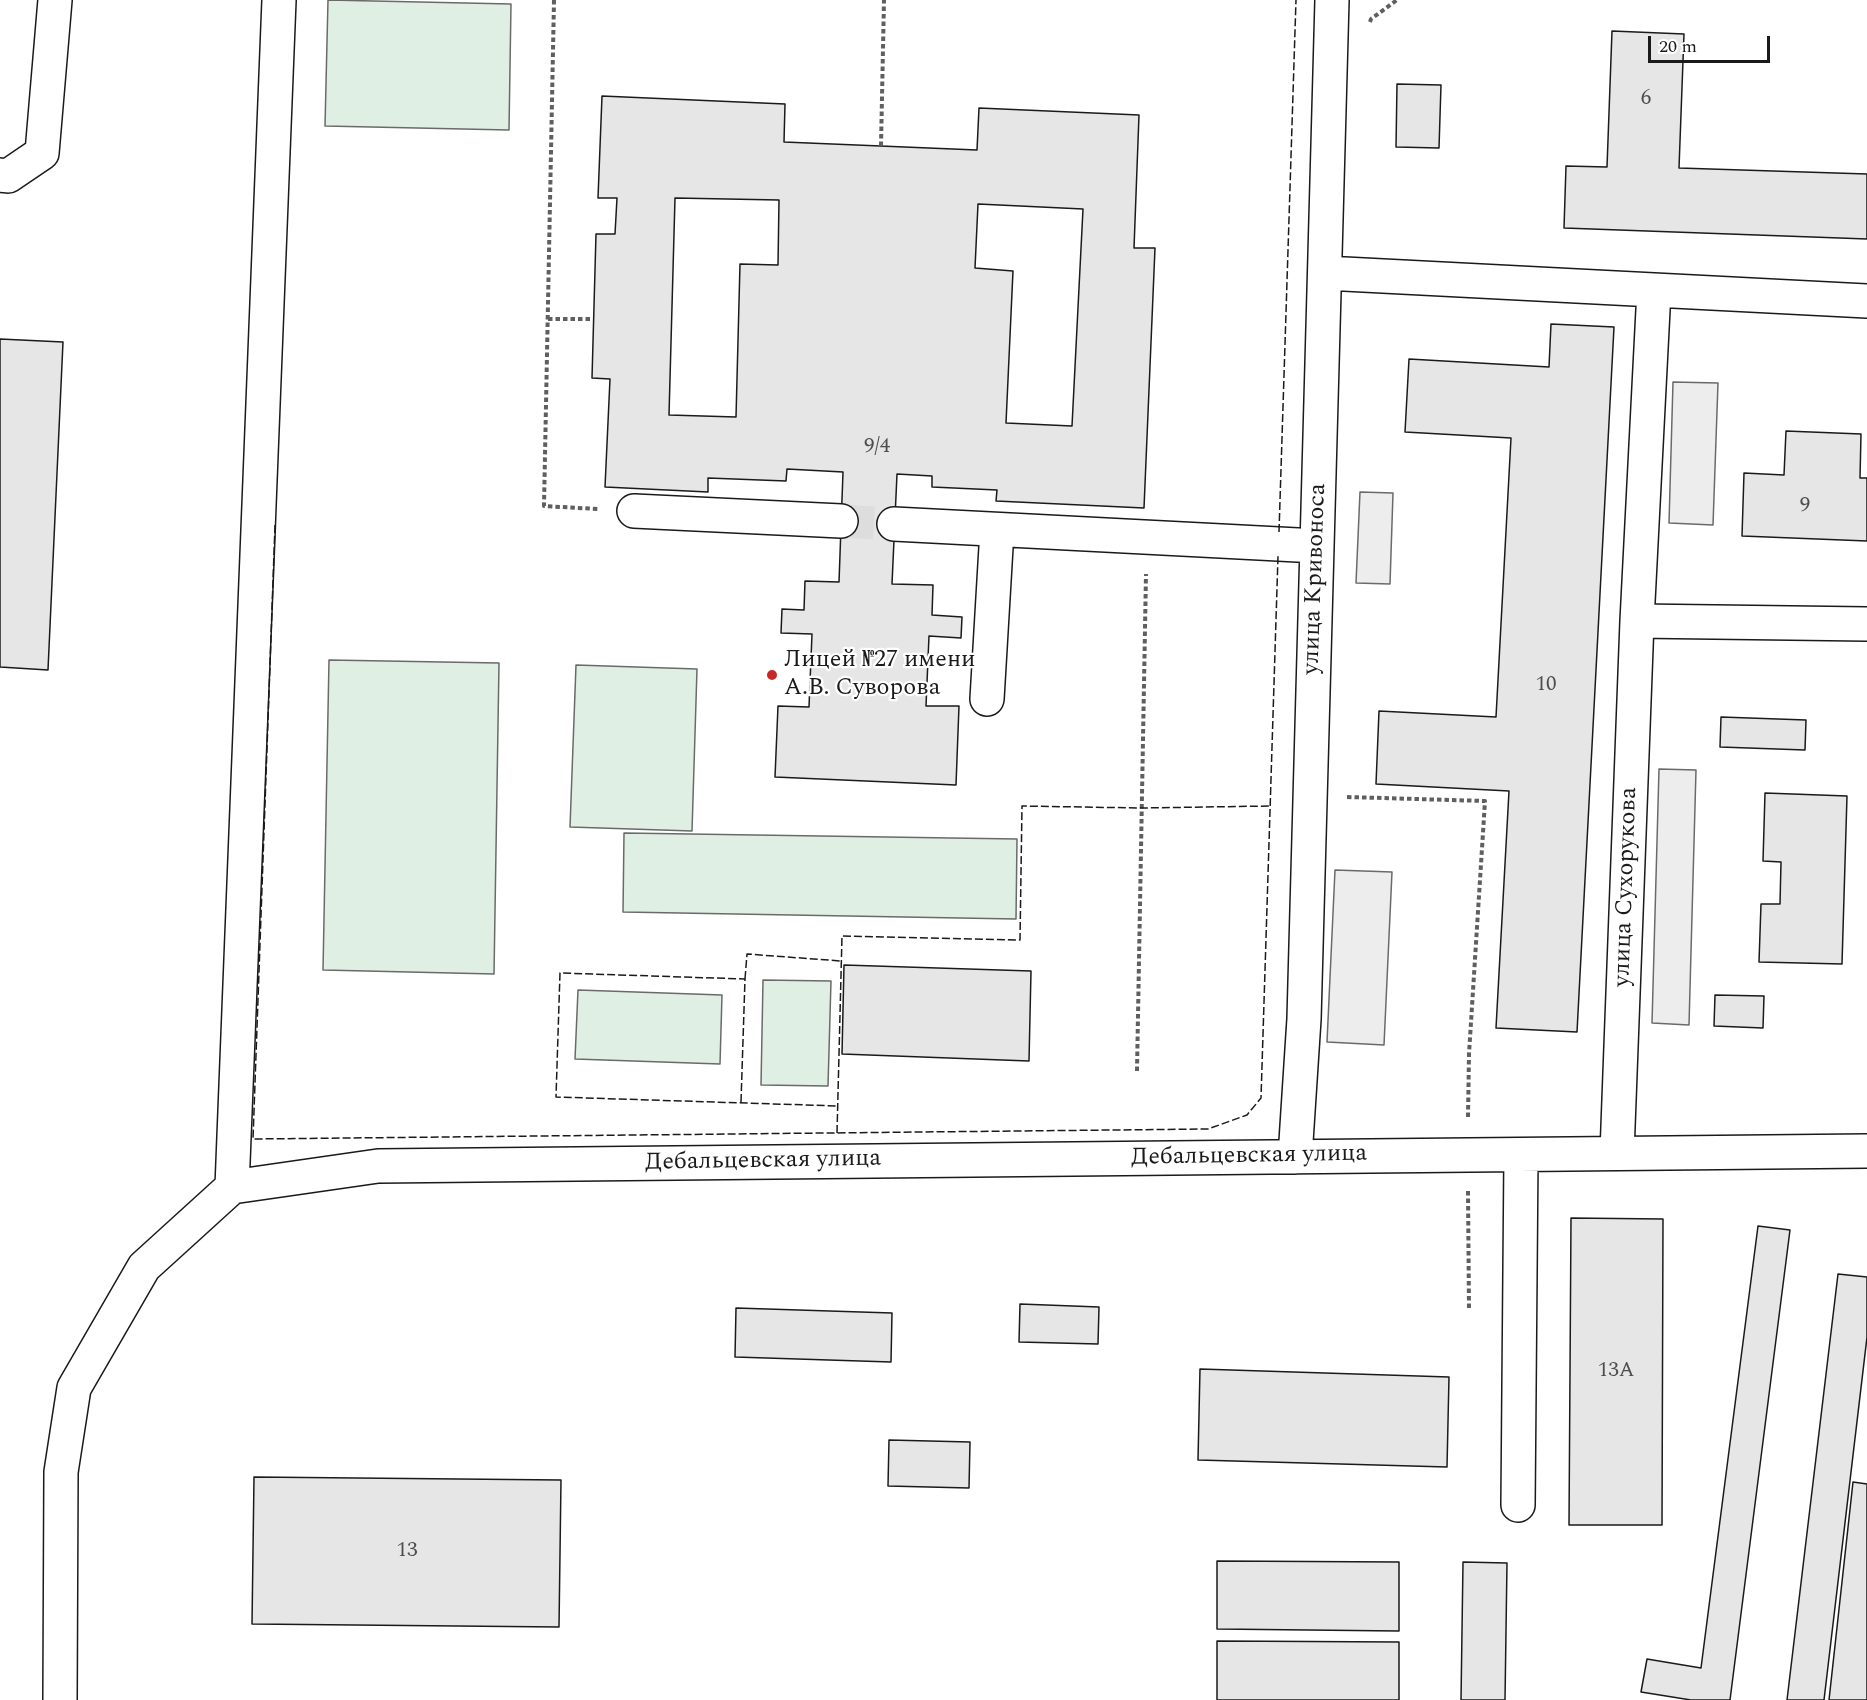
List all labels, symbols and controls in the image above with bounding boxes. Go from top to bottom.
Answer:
scale bar [1651,24,1772,62]
text: 20 m [1659,33,1697,60]
house number: 6 [1641,87,1651,113]
house number: 9/4 [864,435,890,461]
street label: улица Кривоноса [1298,483,1334,675]
house number: 9 [1800,494,1810,520]
place label: Лицей №27 имени А.В. Суворова [784,647,976,703]
marker: Лицей №27 имени А.В. Суворова [765,668,779,682]
house number: 10 [1536,673,1556,699]
street label: улица Сухорукова [1609,787,1645,987]
street label: Дебальцевская улица [1131,1141,1367,1173]
street label: Дебальцевская улица [645,1146,881,1178]
house number: 13А [1598,1359,1634,1385]
house number: 13 [397,1539,417,1565]

